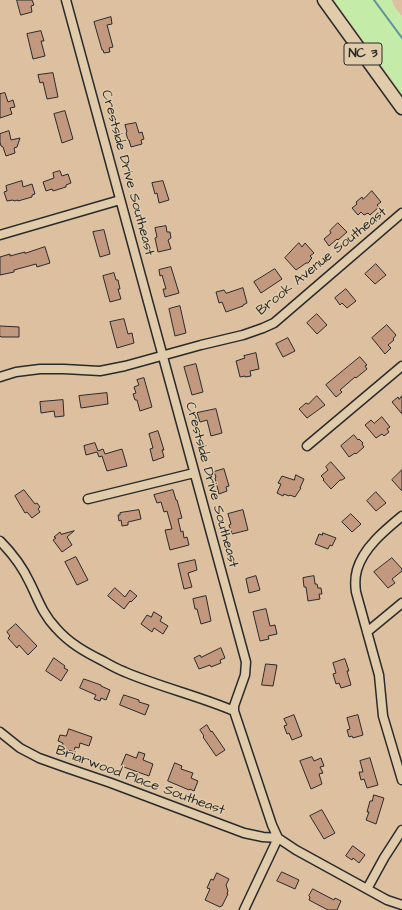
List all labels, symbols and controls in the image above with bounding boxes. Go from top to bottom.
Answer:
road number: NC 3 [344,43,382,65]
street label: Crestside Drive Southeast [97,88,157,258]
street label: Brook Avenue Southeast [254,204,390,320]
street label: Crestside Drive Southeast [181,400,241,570]
street label: Briarwood Place Southeast [53,743,227,819]

